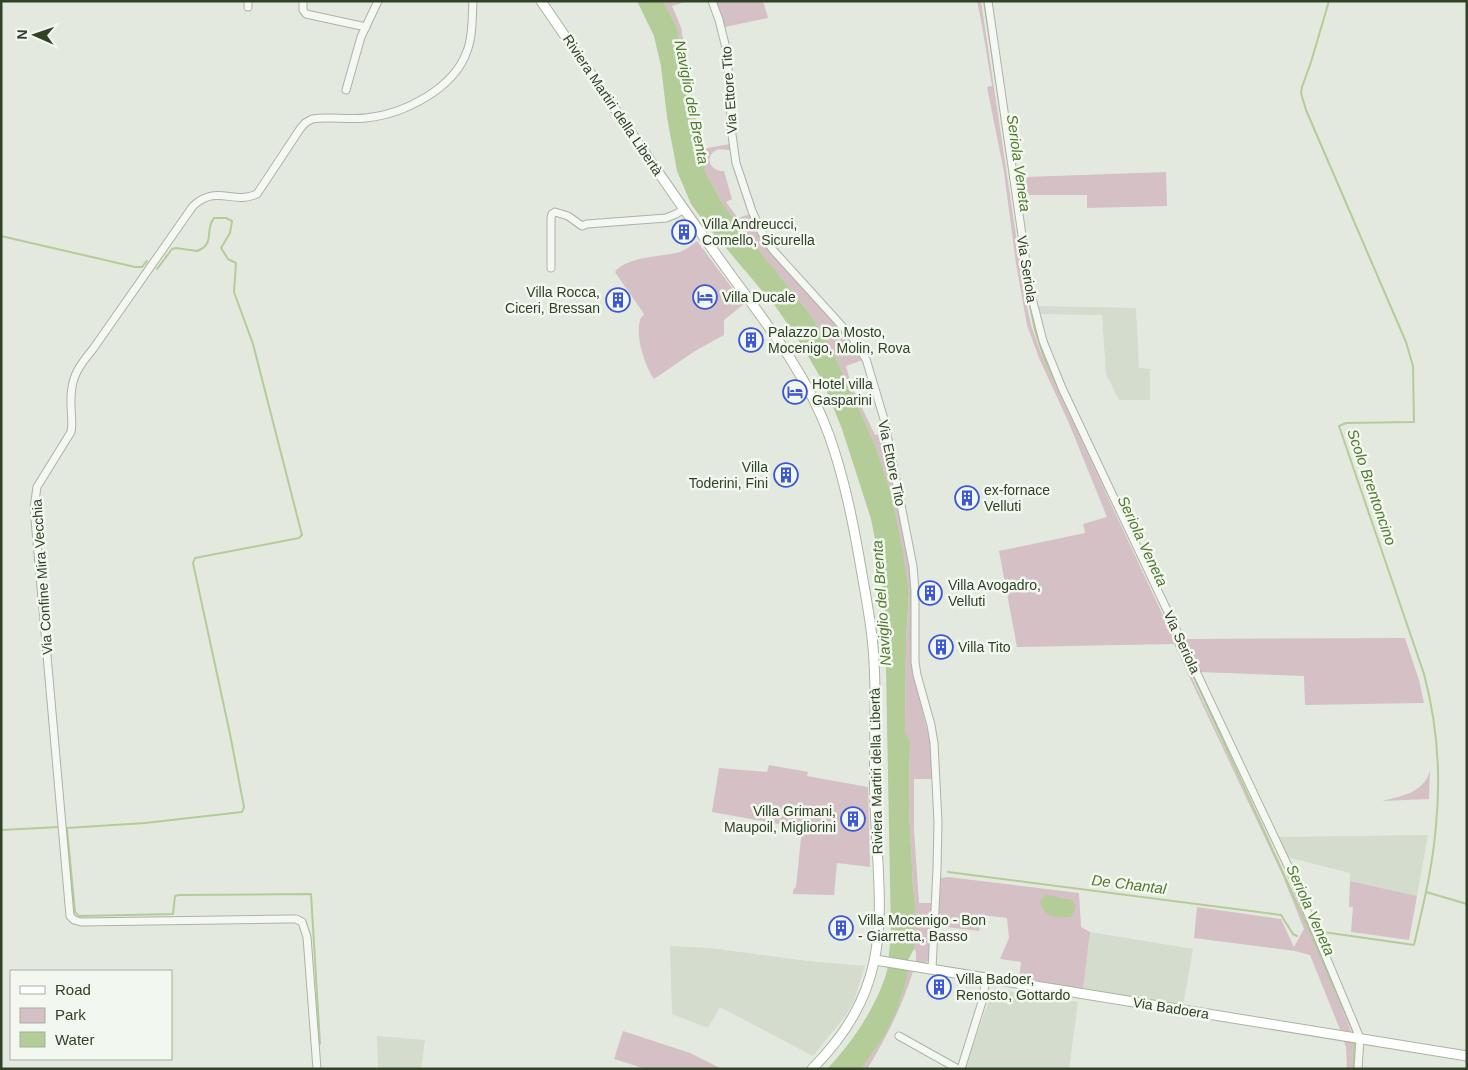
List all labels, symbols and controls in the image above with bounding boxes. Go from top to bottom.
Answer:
north arrow [10,10,60,60]
text: N [14,29,30,40]
street label: Riviera Martiri della Libertà [560,32,666,179]
water label: Naviglio del Brenta [672,39,712,165]
street label: Via Ettore Tito [718,46,740,134]
water label: Seriola Veneta [1004,113,1034,213]
place label: Villa Andreucci, Comello, Sicurella [702,216,815,248]
building icon: Villa Andreucci, Comello, Sicurella [671,219,697,245]
street label: Via Seriola [1014,234,1040,304]
place label: Villa Rocca, Ciceri, Bressan [505,284,600,316]
hotel icon: Villa Ducale [692,284,718,310]
building icon: Villa Rocca, Ciceri, Bressan [605,287,631,313]
place label: Villa Ducale [722,289,796,305]
place label: Palazzo Da Mosto, Mocenigo, Molin, Rova [768,324,911,356]
building icon: Palazzo Da Mosto, Mocenigo, Molin, Rova [738,327,764,353]
place label: Hotel villa Gasparini [812,376,873,408]
hotel icon: Hotel villa Gasparini [782,379,808,405]
street label: Via Ettore Tito [875,418,909,508]
water label: Scolo Brentoncino [1344,427,1400,547]
place label: Villa Toderini, Fini [689,459,768,491]
building icon: Villa Toderini, Fini [773,462,799,488]
place label: ex-fornace Velluti [984,482,1050,514]
building icon: ex-fornace Velluti [954,485,980,511]
water label: Seriola Veneta [1115,493,1171,589]
street label: Via Confine Mira Vecchia [29,498,55,655]
water label: Naviglio del Brenta [868,540,894,666]
place label: Villa Avogadro, Velluti [948,577,1041,609]
building icon: Villa Avogadro, Velluti [917,580,943,606]
street label: Via Seriola [1160,608,1204,676]
building icon: Villa Tito [928,634,954,660]
place label: Villa Tito [958,639,1011,655]
street label: Riviera Martiri della Libertà [867,687,885,854]
place label: Villa Grimani, Maupoil, Migliorini [724,803,836,835]
building icon: Villa Grimani, Maupoil, Migliorini [840,806,866,832]
water label: Seriola Veneta [1283,862,1339,958]
water label: De Chantal [1091,871,1168,897]
place label: Villa Mocenigo - Bon - Giarretta, Basso [858,912,986,944]
building icon: Villa Mocenigo - Bon - Giarretta, Basso [828,915,854,941]
legend [10,970,172,1060]
place label: Villa Badoer, Renosto, Gottardo [956,971,1071,1003]
building icon: Villa Badoer, Renosto, Gottardo [926,974,952,1000]
text: Road [55,981,91,998]
street label: Via Badoera [1132,994,1210,1022]
text: Park [55,1006,86,1023]
text: Water [55,1031,94,1048]

